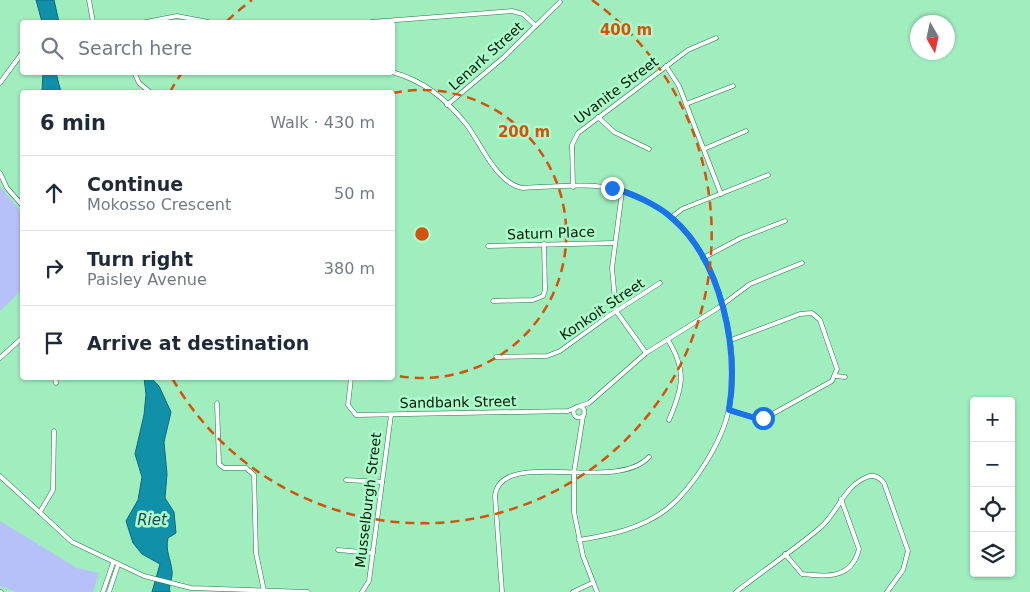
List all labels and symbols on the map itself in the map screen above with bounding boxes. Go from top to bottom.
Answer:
north arrow [910,15,955,60]
street label: Lenark Street [446,18,527,94]
text: 400 m [600,21,652,39]
street label: Uvanite Street [571,53,662,127]
text: 200 m [498,123,550,141]
route end [601,177,624,200]
street label: Saturn Place [507,223,595,243]
centre of rings [413,225,431,243]
street label: Konkoit Street [557,275,648,343]
street label: Sandbank Street [400,393,517,411]
route start [752,407,775,430]
street label: Musselburgh Street [352,431,384,568]
water label: Riet [137,511,168,529]

